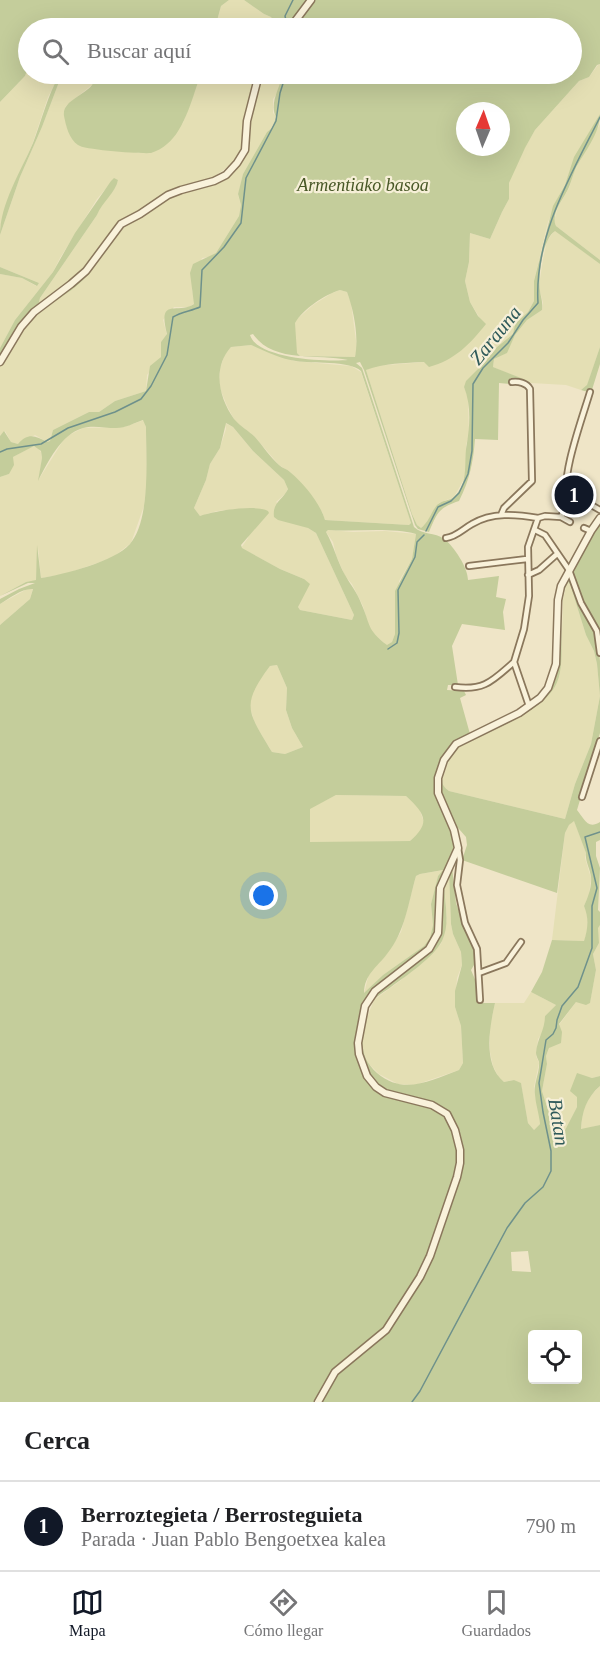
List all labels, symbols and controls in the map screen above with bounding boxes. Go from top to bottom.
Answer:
search box [18,18,582,84]
icon: search [39,35,72,68]
text: Buscar aquí [87,38,191,63]
north arrow [456,102,510,156]
park label: Armentiako basoa [296,175,429,195]
water label: Zarauna [465,301,525,369]
pin: 1 [554,472,594,518]
your location [249,881,278,910]
water label: Batan [544,1097,574,1147]
map controls [528,1330,582,1384]
button: locate [528,1330,582,1384]
text: Cerca [24,1426,90,1455]
text: Berroztegieta / Berrosteguieta [81,1502,362,1527]
text: 1 [39,1515,49,1537]
text: 790 m [525,1515,576,1537]
text: Parada · Juan Pablo Bengoetxea kalea [81,1528,386,1550]
tab: Mapa [69,1586,106,1640]
tab: Cómo llegar [244,1586,323,1640]
tab: Guardados [462,1586,531,1640]

